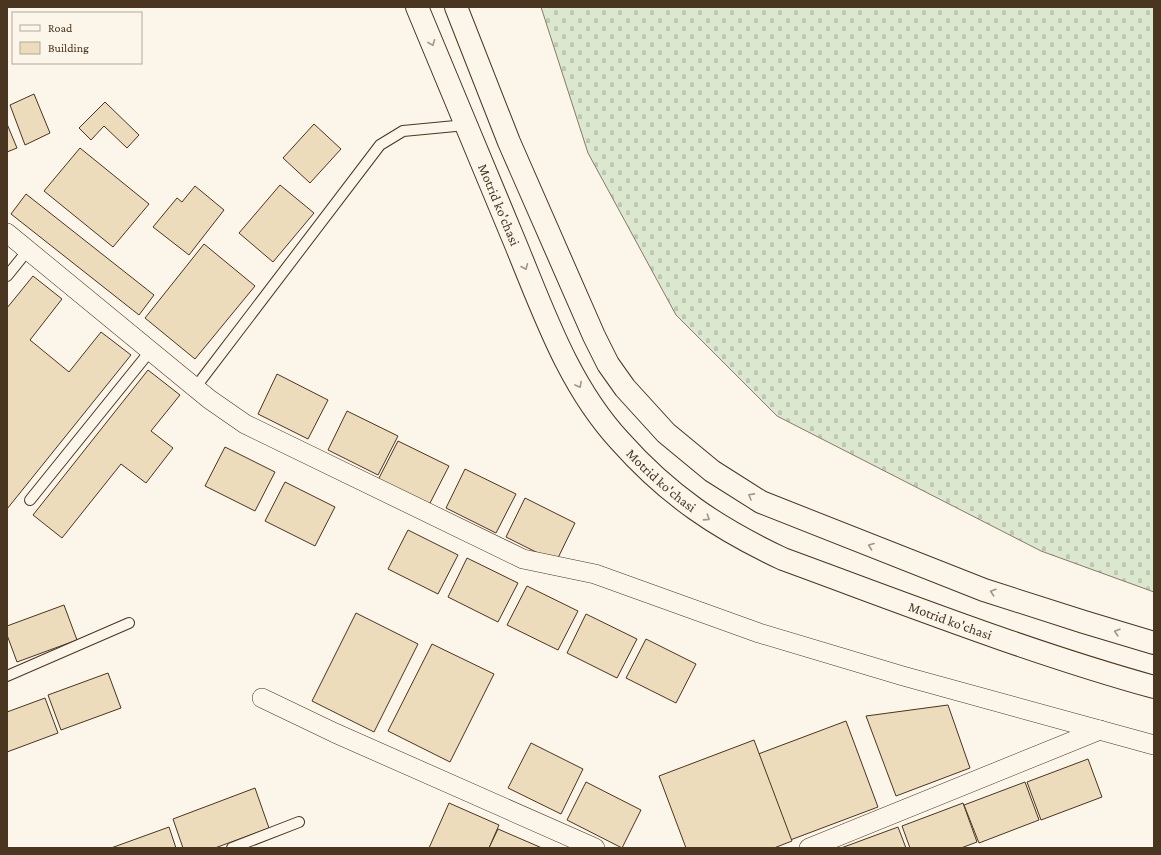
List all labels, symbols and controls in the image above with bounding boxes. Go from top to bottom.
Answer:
legend [12,12,142,64]
text: Road [48,21,73,35]
one-way arrow [428,40,436,47]
text: Building [48,41,89,55]
street label: Motrid ko'chasi [475,161,524,248]
one-way arrow [520,263,528,270]
one-way arrow [574,381,582,388]
street label: Motrid ko'chasi [623,445,700,515]
one-way arrow [748,494,755,501]
one-way arrow [703,513,710,520]
one-way arrow [868,542,875,550]
one-way arrow [989,589,996,597]
street label: Motrid ko'chasi [906,598,995,643]
one-way arrow [1113,628,1120,637]

